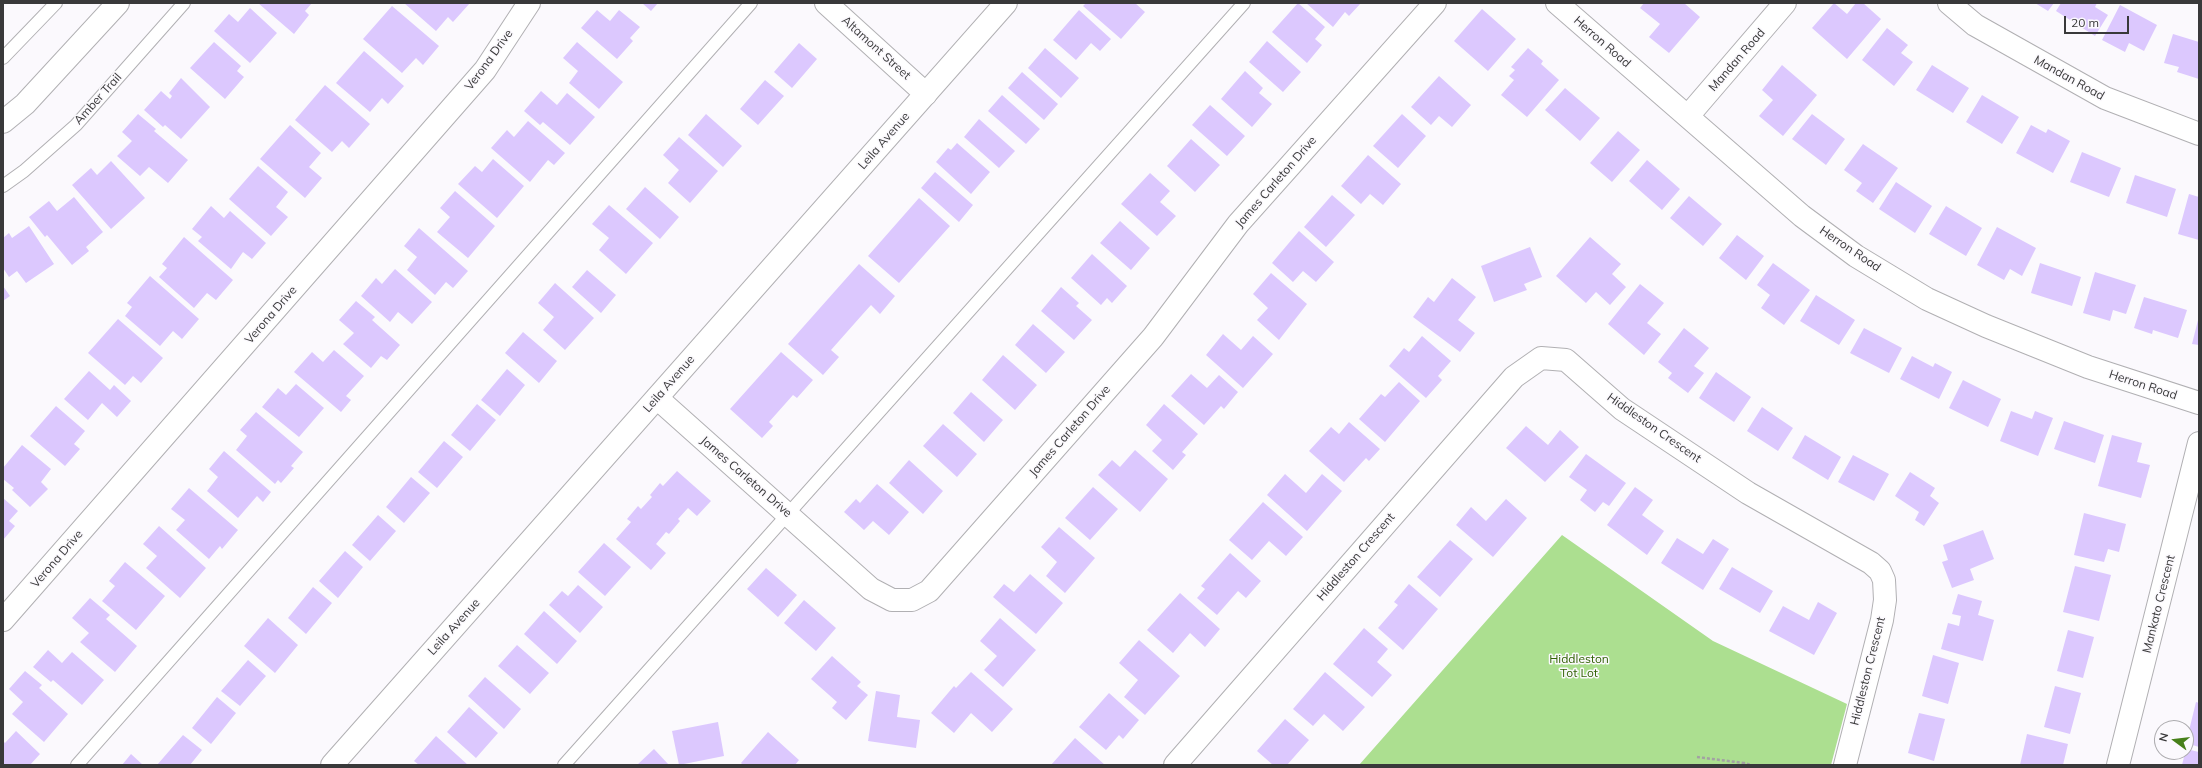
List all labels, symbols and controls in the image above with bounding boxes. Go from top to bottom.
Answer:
scale bar [2066,8,2131,34]
street label: Altamont Street [838,13,914,83]
street label: Herron Road [1571,13,1633,71]
text: 20 m [2071,15,2099,30]
street label: Mandan Road [1706,26,1768,94]
street label: Verona Drive [462,27,516,93]
street label: Mandan Road [2031,53,2107,103]
street label: Amber Trail [71,70,125,128]
street label: Leila Avenue [855,110,913,172]
street label: James Carleton Drive [1232,133,1320,231]
street label: Herron Road [1817,223,1883,275]
street label: Verona Drive [242,283,300,347]
street label: Leila Avenue [640,353,698,415]
street label: Herron Road [2107,367,2179,403]
street label: James Carleton Drive [1026,382,1114,480]
street label: Hiddleston Crescent [1604,390,1704,466]
street label: James Carleton Drive [697,433,795,521]
street label: Hiddleston Crescent [1314,510,1398,604]
street label: Verona Drive [28,527,86,591]
street label: Mankato Crescent [2140,553,2178,655]
street label: Leila Avenue [425,596,483,658]
street label: Hiddleston Crescent [1848,615,1888,727]
park label: Hiddleston Tot Lot [1549,652,1609,680]
north arrow [2154,720,2194,760]
text: N [2156,731,2171,743]

